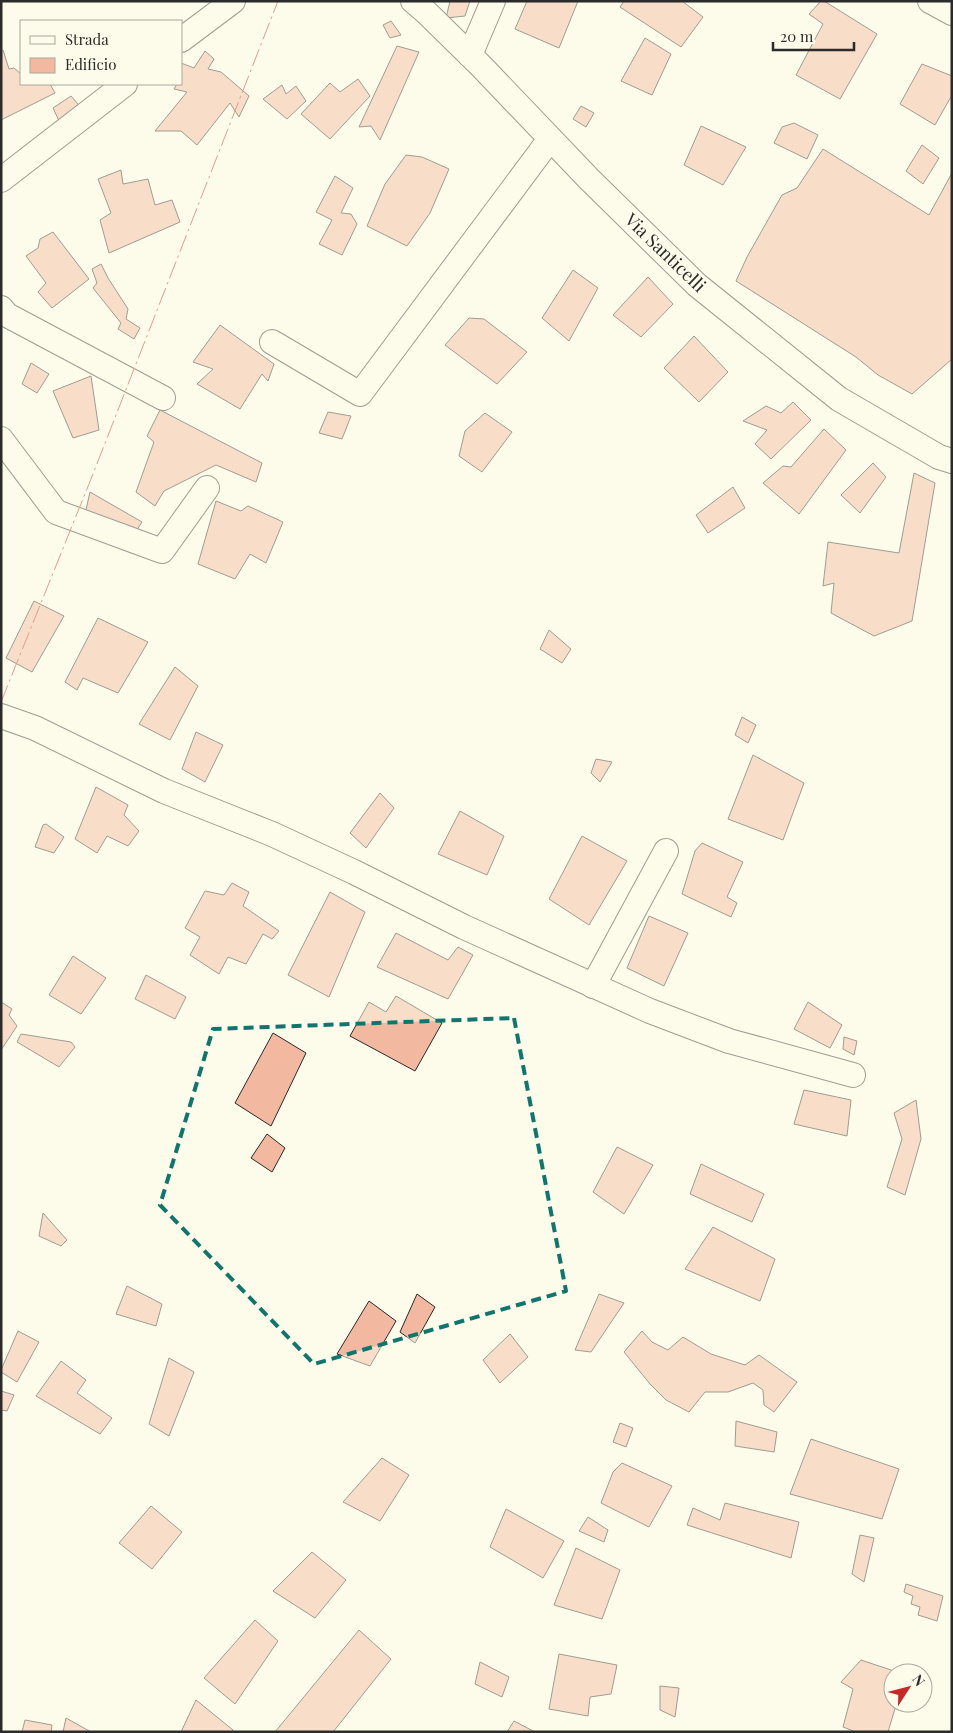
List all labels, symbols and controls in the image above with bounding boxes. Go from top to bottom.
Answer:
legend [20,20,182,85]
scale bar [773,20,854,52]
text: 20 m [780,26,814,46]
text: Strada [65,29,109,49]
text: Edificio [65,54,116,74]
street label: Via Santicelli [619,207,711,297]
north arrow [883,1663,933,1713]
text: N [908,1670,930,1690]

